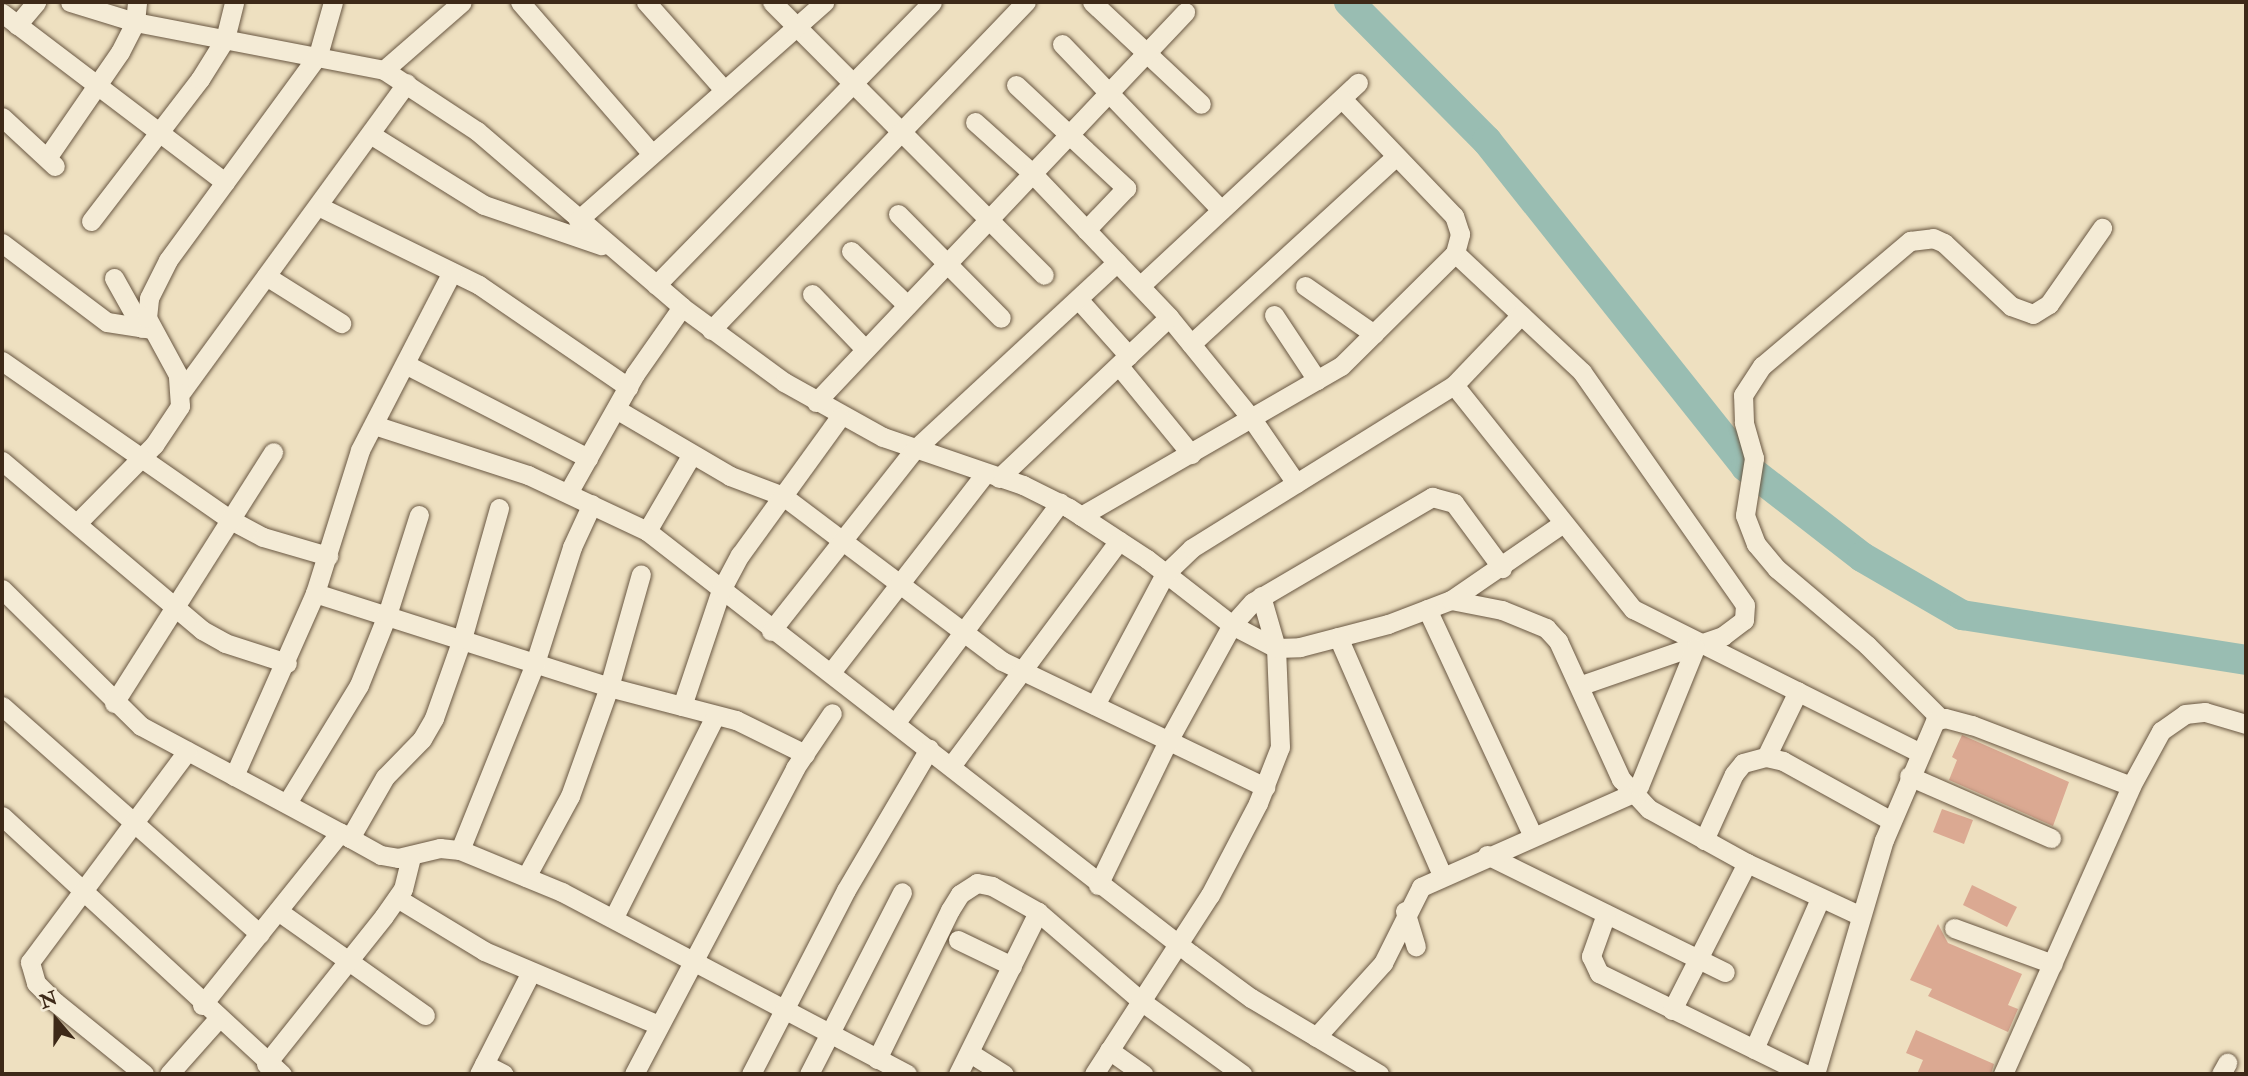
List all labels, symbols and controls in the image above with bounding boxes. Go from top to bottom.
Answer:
north arrow [21,985,91,1055]
text: N [37,986,61,1014]

